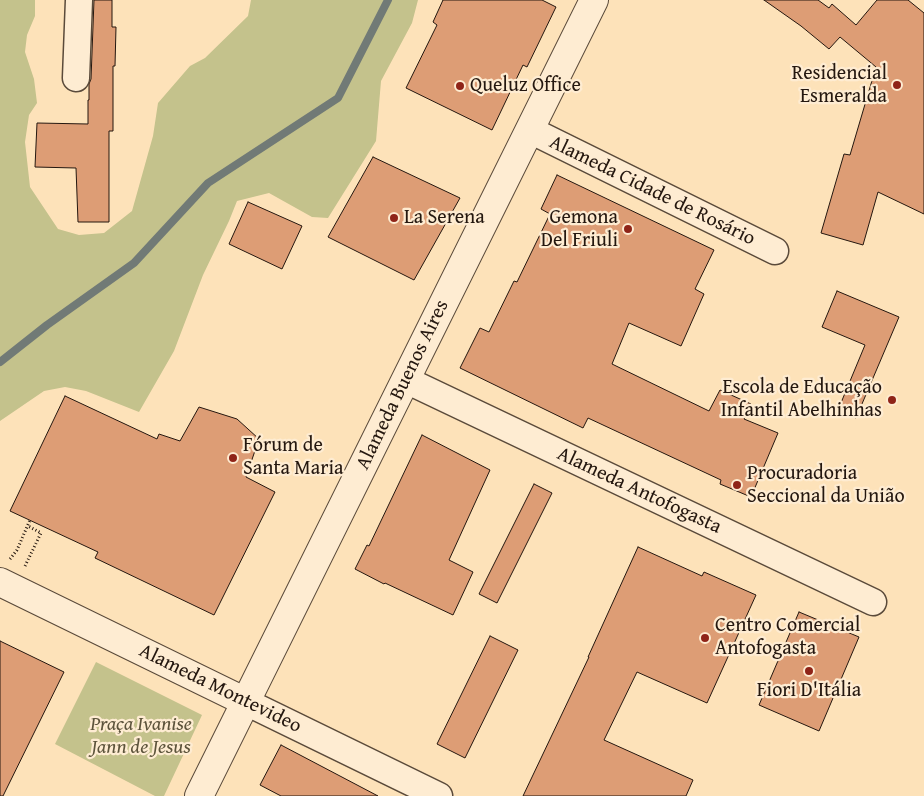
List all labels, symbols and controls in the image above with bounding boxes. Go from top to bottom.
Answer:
place label: Residencial Esmeralda [792,62,887,109]
place label: Queluz Office [470,74,581,98]
marker: Residencial Esmeralda [891,79,903,91]
marker: Queluz Office [454,80,466,92]
street label: Alameda Cidade de Rosário [545,131,759,251]
place label: La Serena [404,206,485,230]
place label: Gemona Del Friuli [541,206,618,253]
marker: La Serena [388,212,400,224]
marker: Gemona Del Friuli [622,223,634,235]
street label: Alameda Buenos Aires [351,296,455,474]
place label: Escola de Educação Infantil Abelhinhas [721,376,882,423]
marker: Escola de Educação Infantil Abelhinhas [886,394,898,406]
place label: Fórum de Santa Maria [243,434,344,481]
street label: Alameda Antofogasta [553,442,725,540]
marker: Fórum de Santa Maria [227,452,239,464]
place label: Procuradoria Seccional da União [747,462,905,509]
marker: Procuradoria Seccional da União [731,479,743,491]
place label: Centro Comercial Antofogasta [715,614,860,661]
marker: Centro Comercial Antofogasta [699,632,711,644]
street label: Alameda Montevideo [135,639,305,739]
marker: Fiori D'Itália [803,665,815,677]
place label: Fiori D'Itália [757,679,861,703]
park label: Praça Ivanise Jann de Jesus [90,713,192,760]

